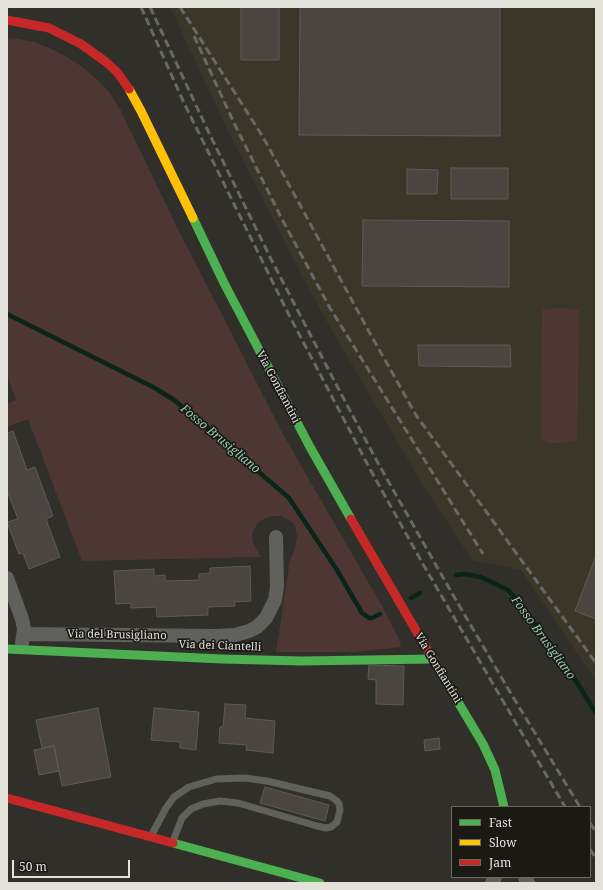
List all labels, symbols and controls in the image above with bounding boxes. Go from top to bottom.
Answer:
street label: Via Gonfiantini [253,349,303,425]
water label: Fosso Brusigliano [177,402,263,476]
water label: Fosso Brusigliano [508,594,578,682]
street label: Via del Brusigliano [67,628,167,642]
street label: Via Gonfiantini [412,630,464,706]
street label: Via dei Ciantelli [178,638,262,654]
legend [451,806,591,878]
text: Fast [489,814,512,831]
text: Slow [489,834,517,851]
scale bar [14,852,132,878]
text: Jam [489,854,511,871]
text: 50 m [19,858,47,875]

